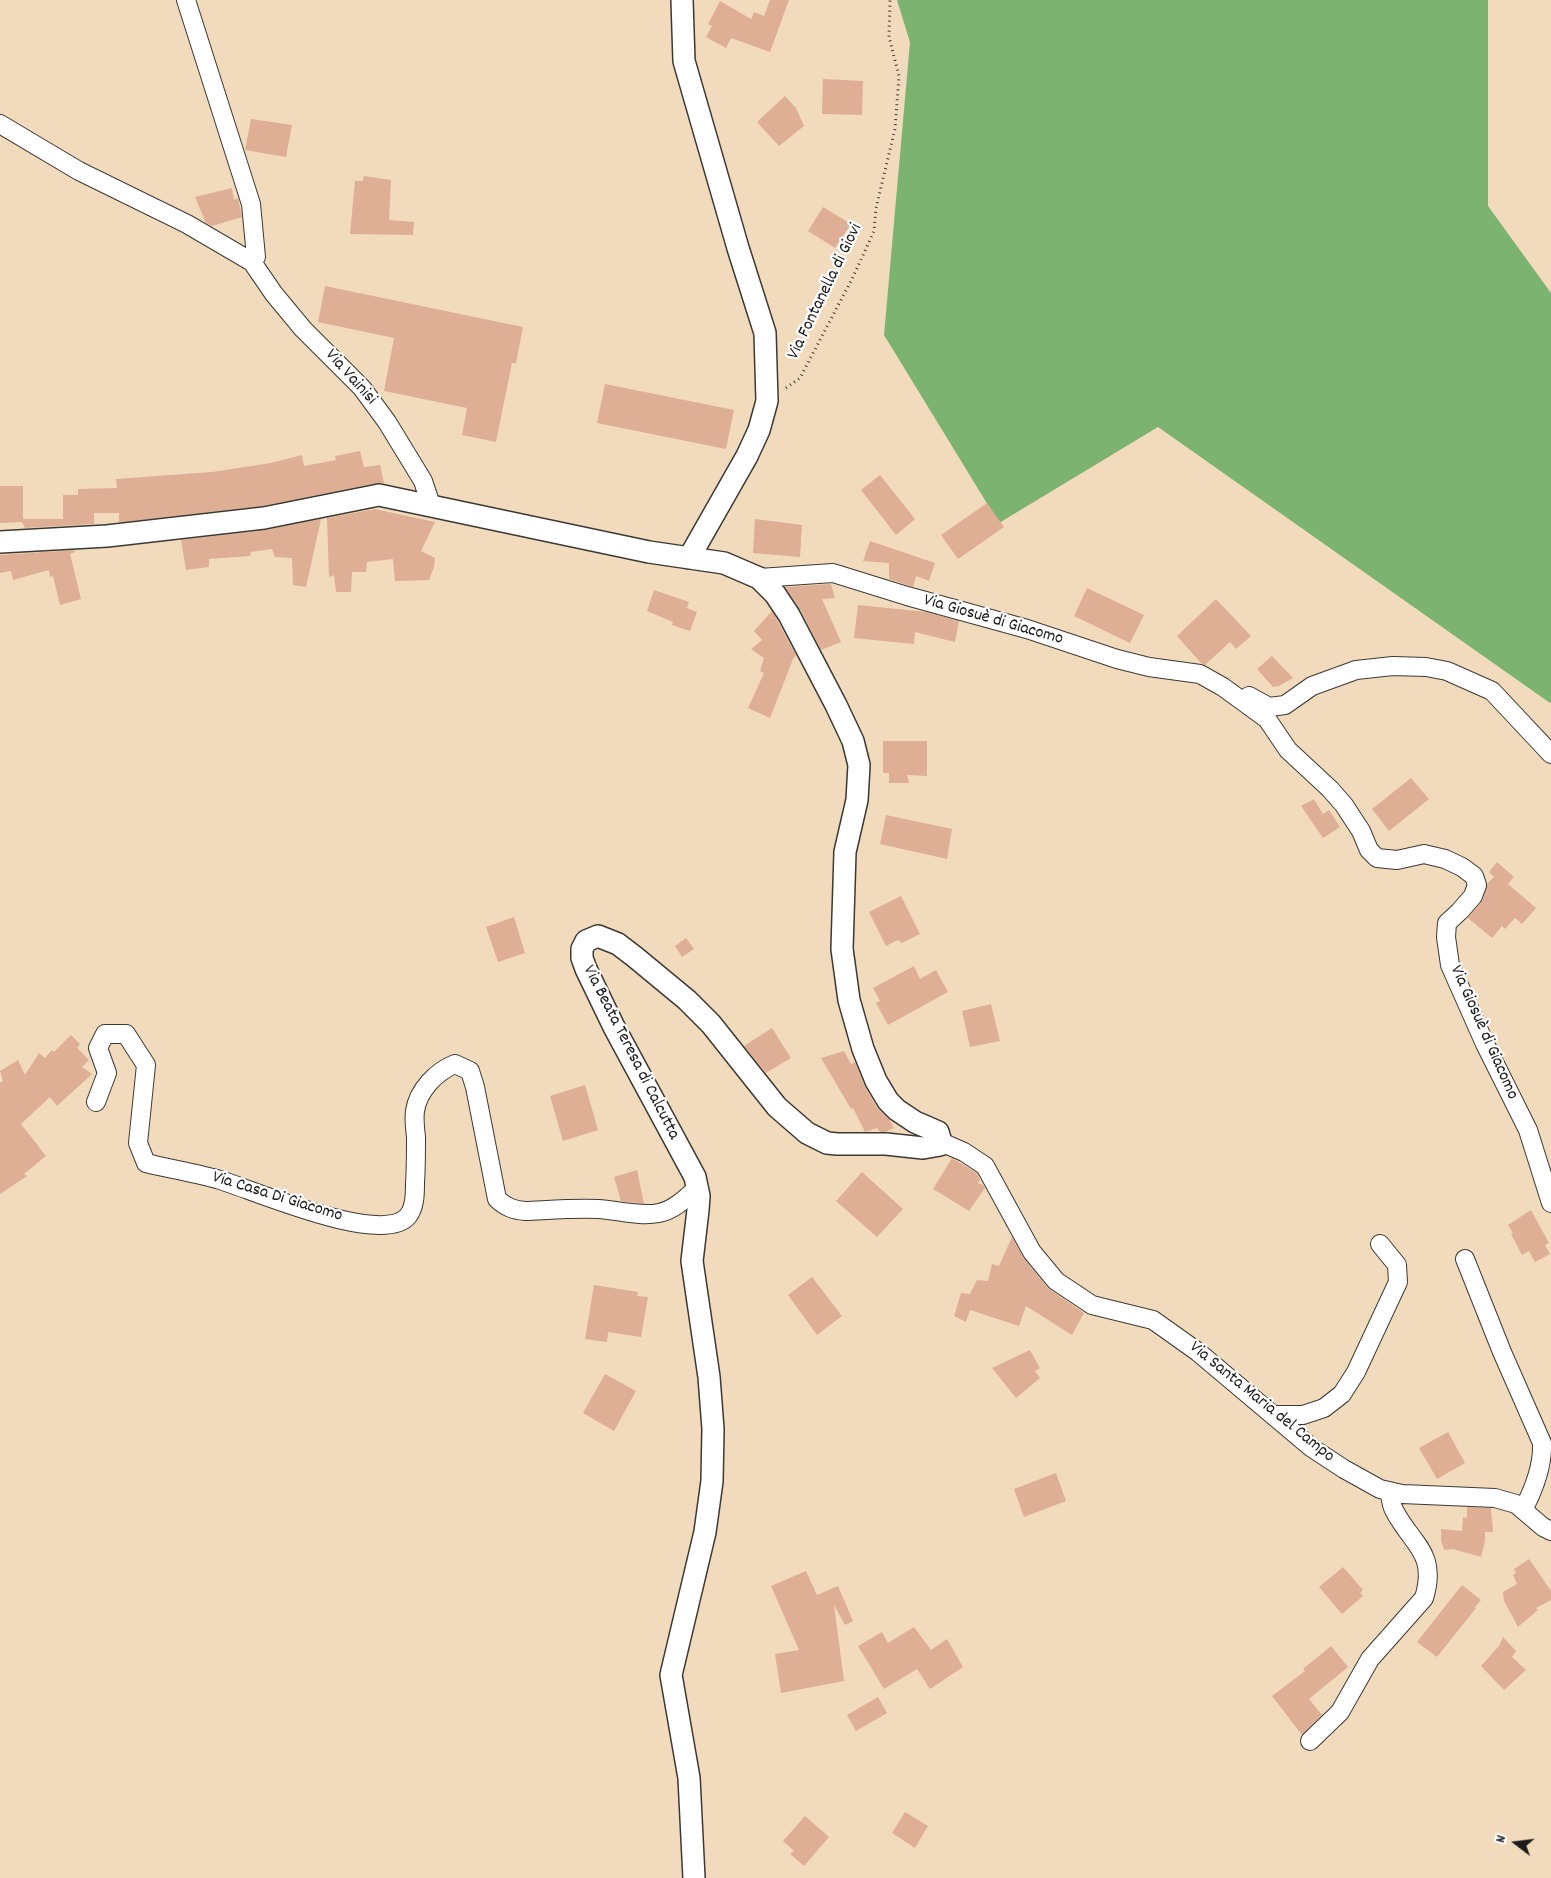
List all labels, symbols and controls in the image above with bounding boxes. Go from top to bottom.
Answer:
street label: Via Fontanella di Giovi [784,221,868,363]
street label: Via Vainisi [319,346,381,410]
street label: Via Giosuè di Giacomo [921,591,1065,651]
street label: Via Beata Teresa di Calcutta [577,962,683,1144]
street label: Via Giosuè di Giacomo [1444,963,1522,1103]
street label: Via Casa Di Giacomo [209,1168,345,1228]
street label: Via Santa Maria del Campo [1184,1338,1338,1468]
north arrow [1491,1818,1541,1868]
text: N [1491,1833,1512,1845]

